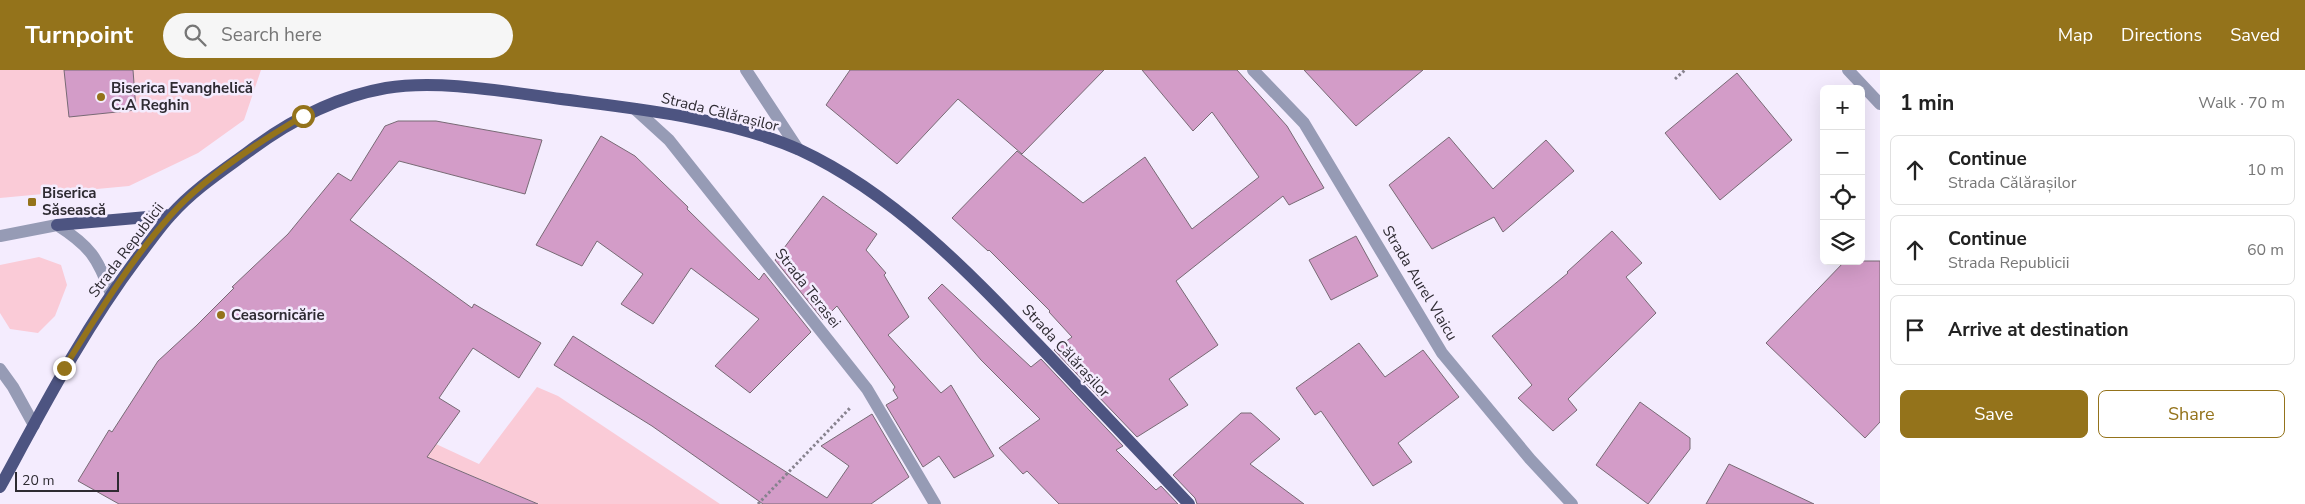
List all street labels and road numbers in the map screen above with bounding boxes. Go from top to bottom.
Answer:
street label: Strada Călărașilor [659,88,781,136]
street label: Strada Republicii [84,199,168,301]
street label: Strada Aurel Vlaicu [1378,222,1462,344]
street label: Strada Terasei [771,244,845,332]
street label: Strada Călărașilor [1018,300,1115,402]

